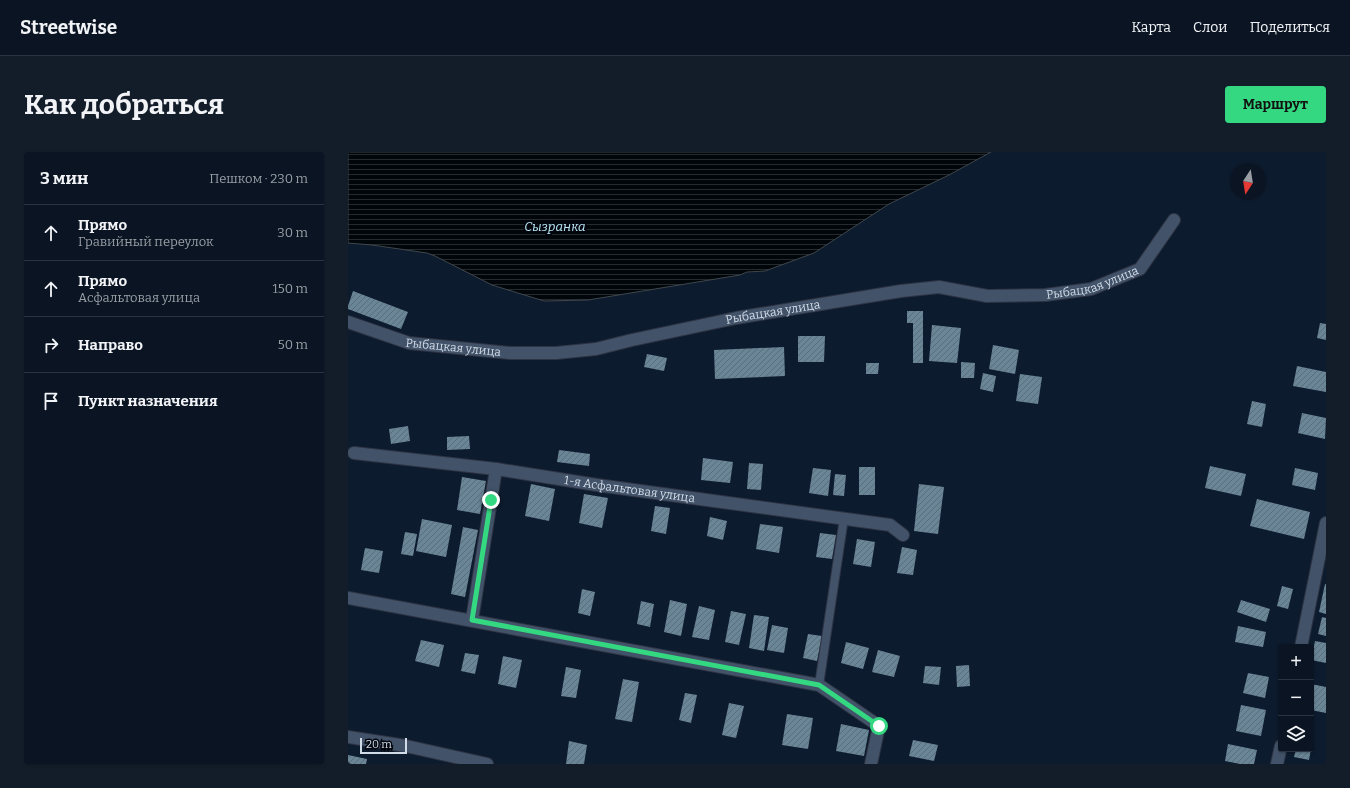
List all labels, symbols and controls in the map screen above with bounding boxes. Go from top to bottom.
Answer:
text: Streetwise [20,16,117,39]
text: Карта [1131,19,1171,36]
text: Слои [1193,19,1228,36]
text: Поделиться [1250,19,1330,36]
button: Маршрут [1225,86,1326,123]
text: Как добраться [24,88,224,121]
north arrow [1230,164,1266,200]
text: 3 мин [40,168,88,189]
text: Пешком · 230 m [209,171,308,186]
text: Прямо [78,216,127,234]
water label: Сызранка [524,219,586,234]
icon: ahead [40,222,62,244]
text: 30 m [277,225,308,240]
text: Гравийный переулок [78,234,214,249]
street label: Рыбацкая улица [1045,263,1141,302]
text: Прямо [78,272,127,290]
icon: ahead [40,278,62,300]
text: 150 m [272,281,308,296]
text: Асфальтовая улица [78,290,200,305]
street label: Рыбацкая улица [724,297,822,327]
icon: right [40,334,62,356]
text: Направо [78,336,143,354]
street label: Рыбацкая улица [405,336,502,359]
text: 50 m [278,337,308,352]
icon: arrive [40,390,62,412]
text: Пункт назначения [78,392,218,410]
street label: 1-я Асфальтовая улица [563,473,696,505]
route end [482,491,500,509]
map controls [1278,644,1314,752]
button: + [1278,644,1314,680]
button: − [1278,680,1314,716]
button: layers [1278,716,1314,752]
route start [870,717,888,735]
scale bar [360,736,407,755]
text: 20 m [366,738,392,751]

